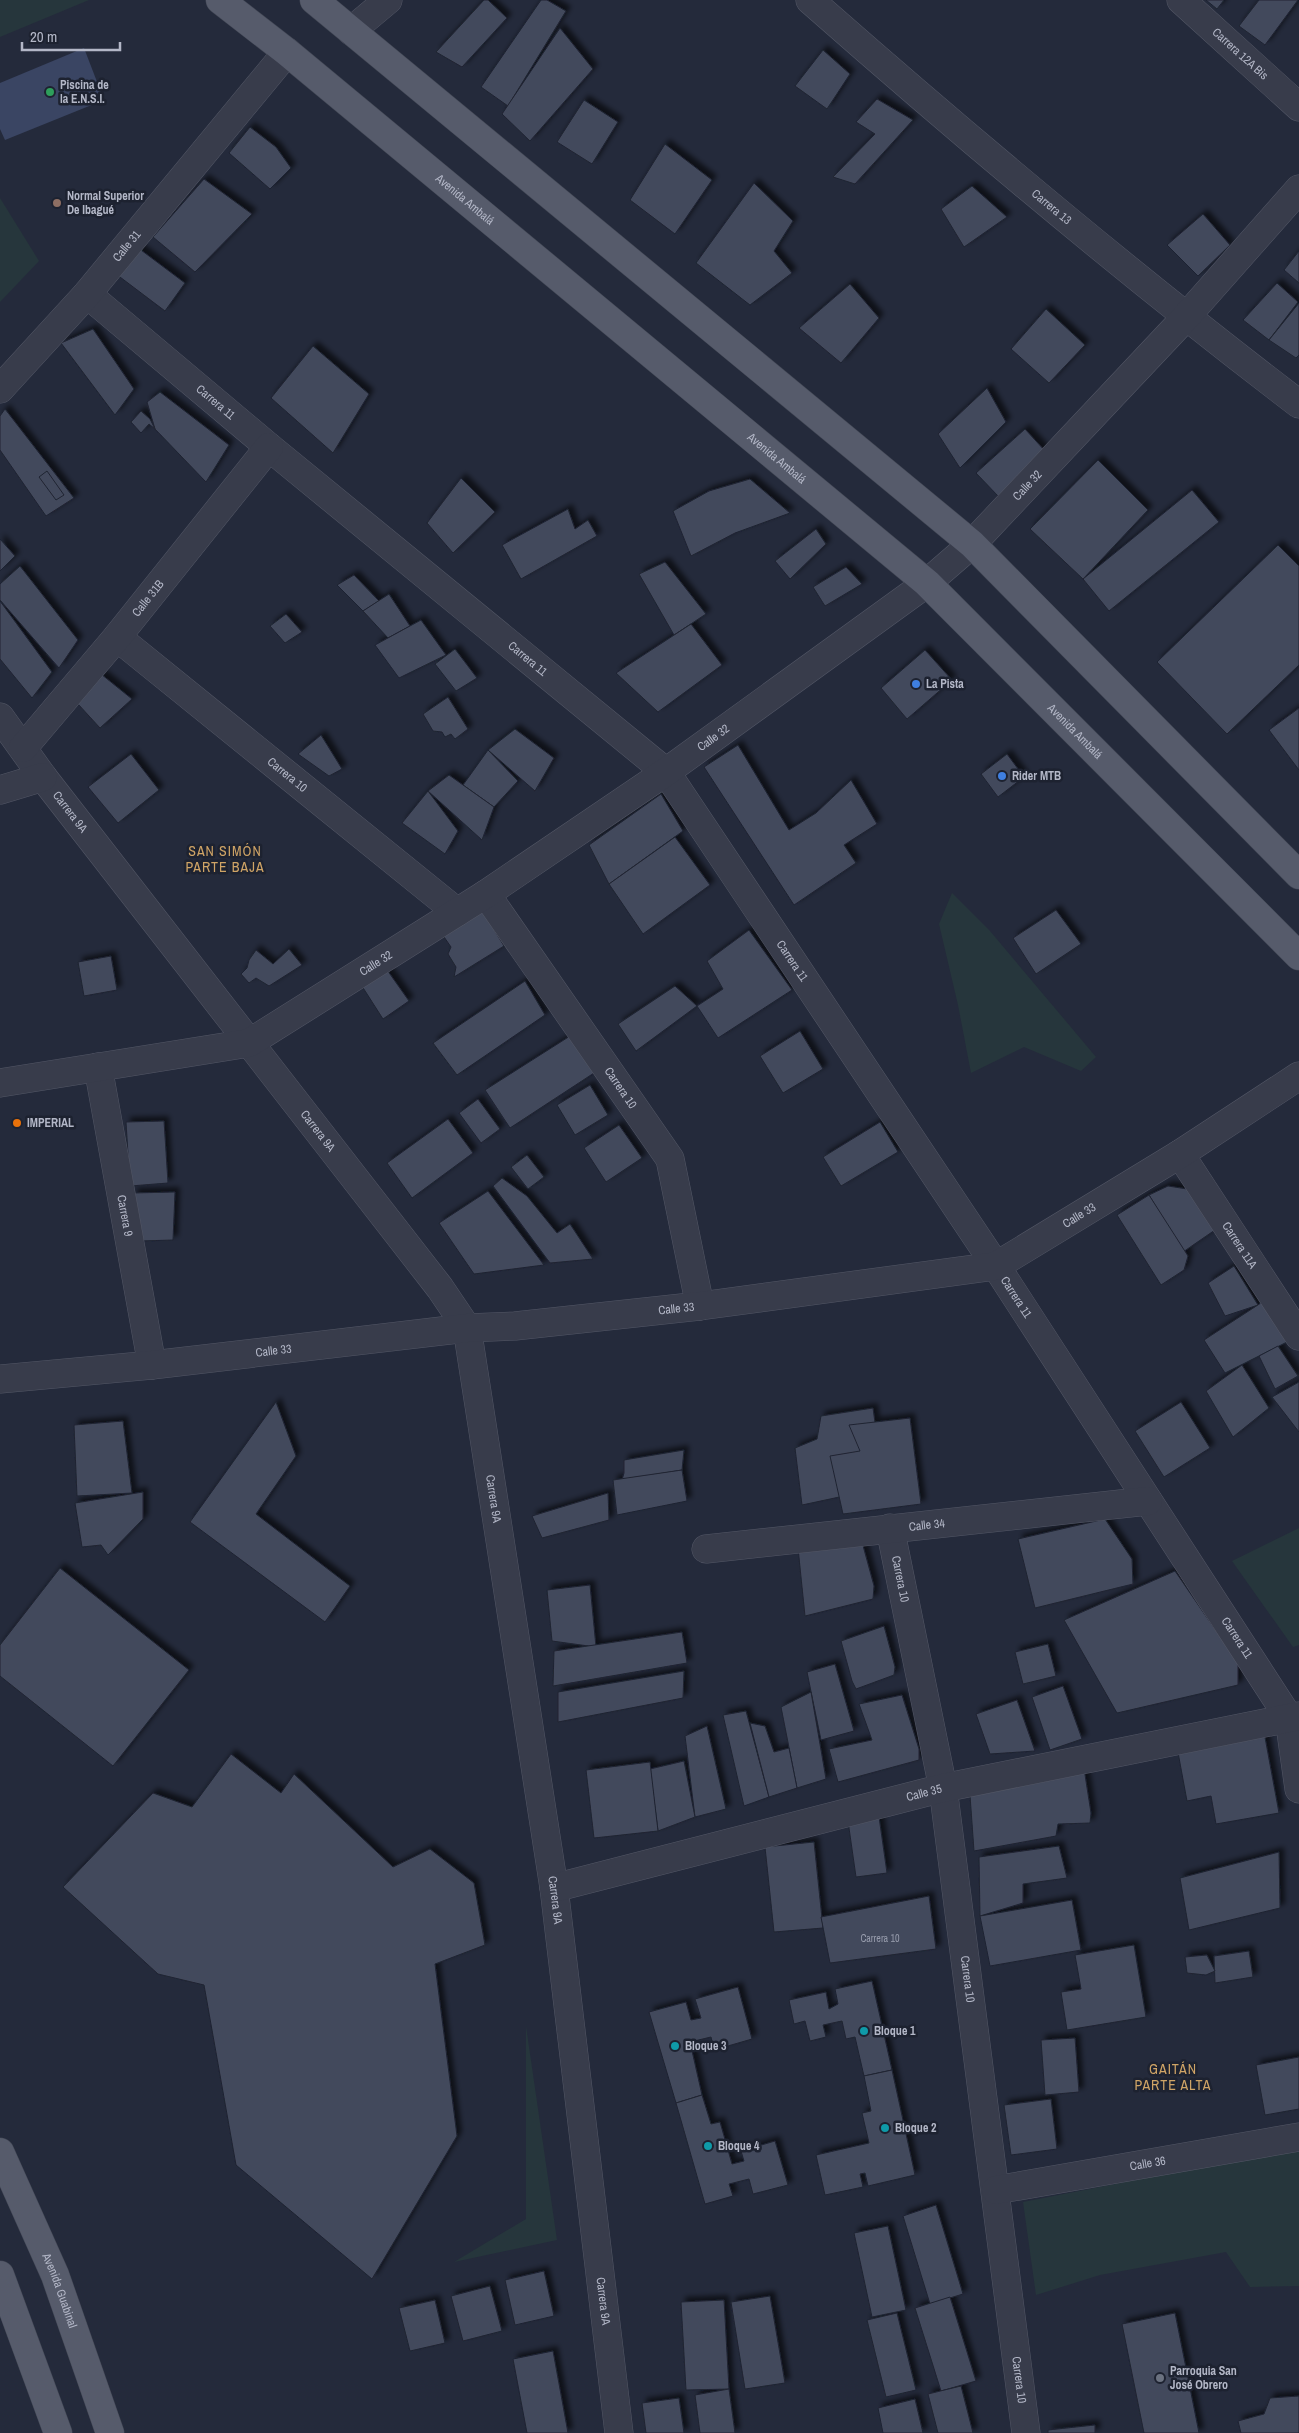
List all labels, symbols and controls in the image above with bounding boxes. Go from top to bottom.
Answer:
scale bar [22,20,120,52]
street label: Carrera 12A Bis [1209,24,1272,83]
text: 20 m [30,26,57,47]
place label: Piscina de la E.N.S.I. [60,77,109,107]
marker: Piscina de la E.N.S.I. [44,86,56,98]
street label: Avenida Ambalá [431,170,498,229]
street label: Carrera 13 [1028,186,1075,228]
place label: Normal Superior De Ibagué [67,188,144,218]
marker: Normal Superior De Ibagué [51,197,63,209]
street label: Calle 31 [109,227,145,265]
street label: Carrera 11 [193,381,239,423]
street label: Avenida Ambalá [743,429,810,488]
street label: Calle 32 [1009,467,1046,504]
street label: Calle 31B [128,576,168,620]
street label: Carrera 11 [505,638,551,680]
place label: La Pista [926,676,964,692]
marker: La Pista [910,678,922,690]
street label: Avenida Ambalá [1043,700,1106,763]
street label: Calle 32 [694,721,733,755]
street label: Carrera 10 [264,754,311,796]
place label: Rider MTB [1012,768,1061,784]
marker: Rider MTB [996,770,1008,782]
street label: Carrera 9A [49,788,91,836]
district label: SAN SIMÓN PARTE BAJA [185,842,265,876]
street label: Carrera 11 [773,937,812,985]
street label: Calle 32 [356,947,395,980]
street label: Carrera 10 [601,1064,641,1112]
street label: Carrera 9A [297,1107,339,1155]
place label: IMPERIAL [27,1115,74,1131]
marker: IMPERIAL [11,1117,23,1129]
street label: Carrera 9 [113,1194,137,1237]
street label: Calle 33 [1060,1199,1099,1232]
street label: Carrera 11A [1218,1219,1261,1272]
street label: Carrera 11 [997,1273,1036,1321]
street label: Calle 33 [657,1299,695,1318]
street label: Calle 33 [255,1341,292,1361]
street label: Carrera 9A [482,1474,505,1524]
street label: Calle 34 [908,1515,946,1535]
street label: Carrera 10 [888,1554,913,1604]
street label: Carrera 11 [1218,1614,1257,1662]
street label: Calle 35 [904,1781,944,1805]
street label: Carrera 9A [544,1875,566,1925]
house number: Carrera 10 [860,1932,900,1945]
street label: Carrera 10 [957,1955,979,2003]
place label: Bloque 1 [874,2023,916,2039]
marker: Bloque 1 [858,2025,870,2037]
place label: Bloque 3 [685,2038,727,2054]
marker: Bloque 3 [669,2040,681,2052]
district label: GAITÁN PARTE ALTA [1135,2060,1211,2094]
place label: Bloque 2 [895,2120,937,2136]
marker: Bloque 2 [879,2122,891,2134]
place label: Bloque 4 [718,2138,760,2154]
marker: Bloque 4 [702,2140,714,2152]
street label: Calle 36 [1129,2152,1167,2174]
street label: Avenida Guabinal [38,2250,81,2330]
street label: Carrera 9A [592,2276,614,2326]
street label: Carrera 10 [1008,2355,1030,2404]
place label: Parroquia San José Obrero [1170,2363,1237,2393]
marker: Parroquia San José Obrero [1154,2372,1166,2384]

